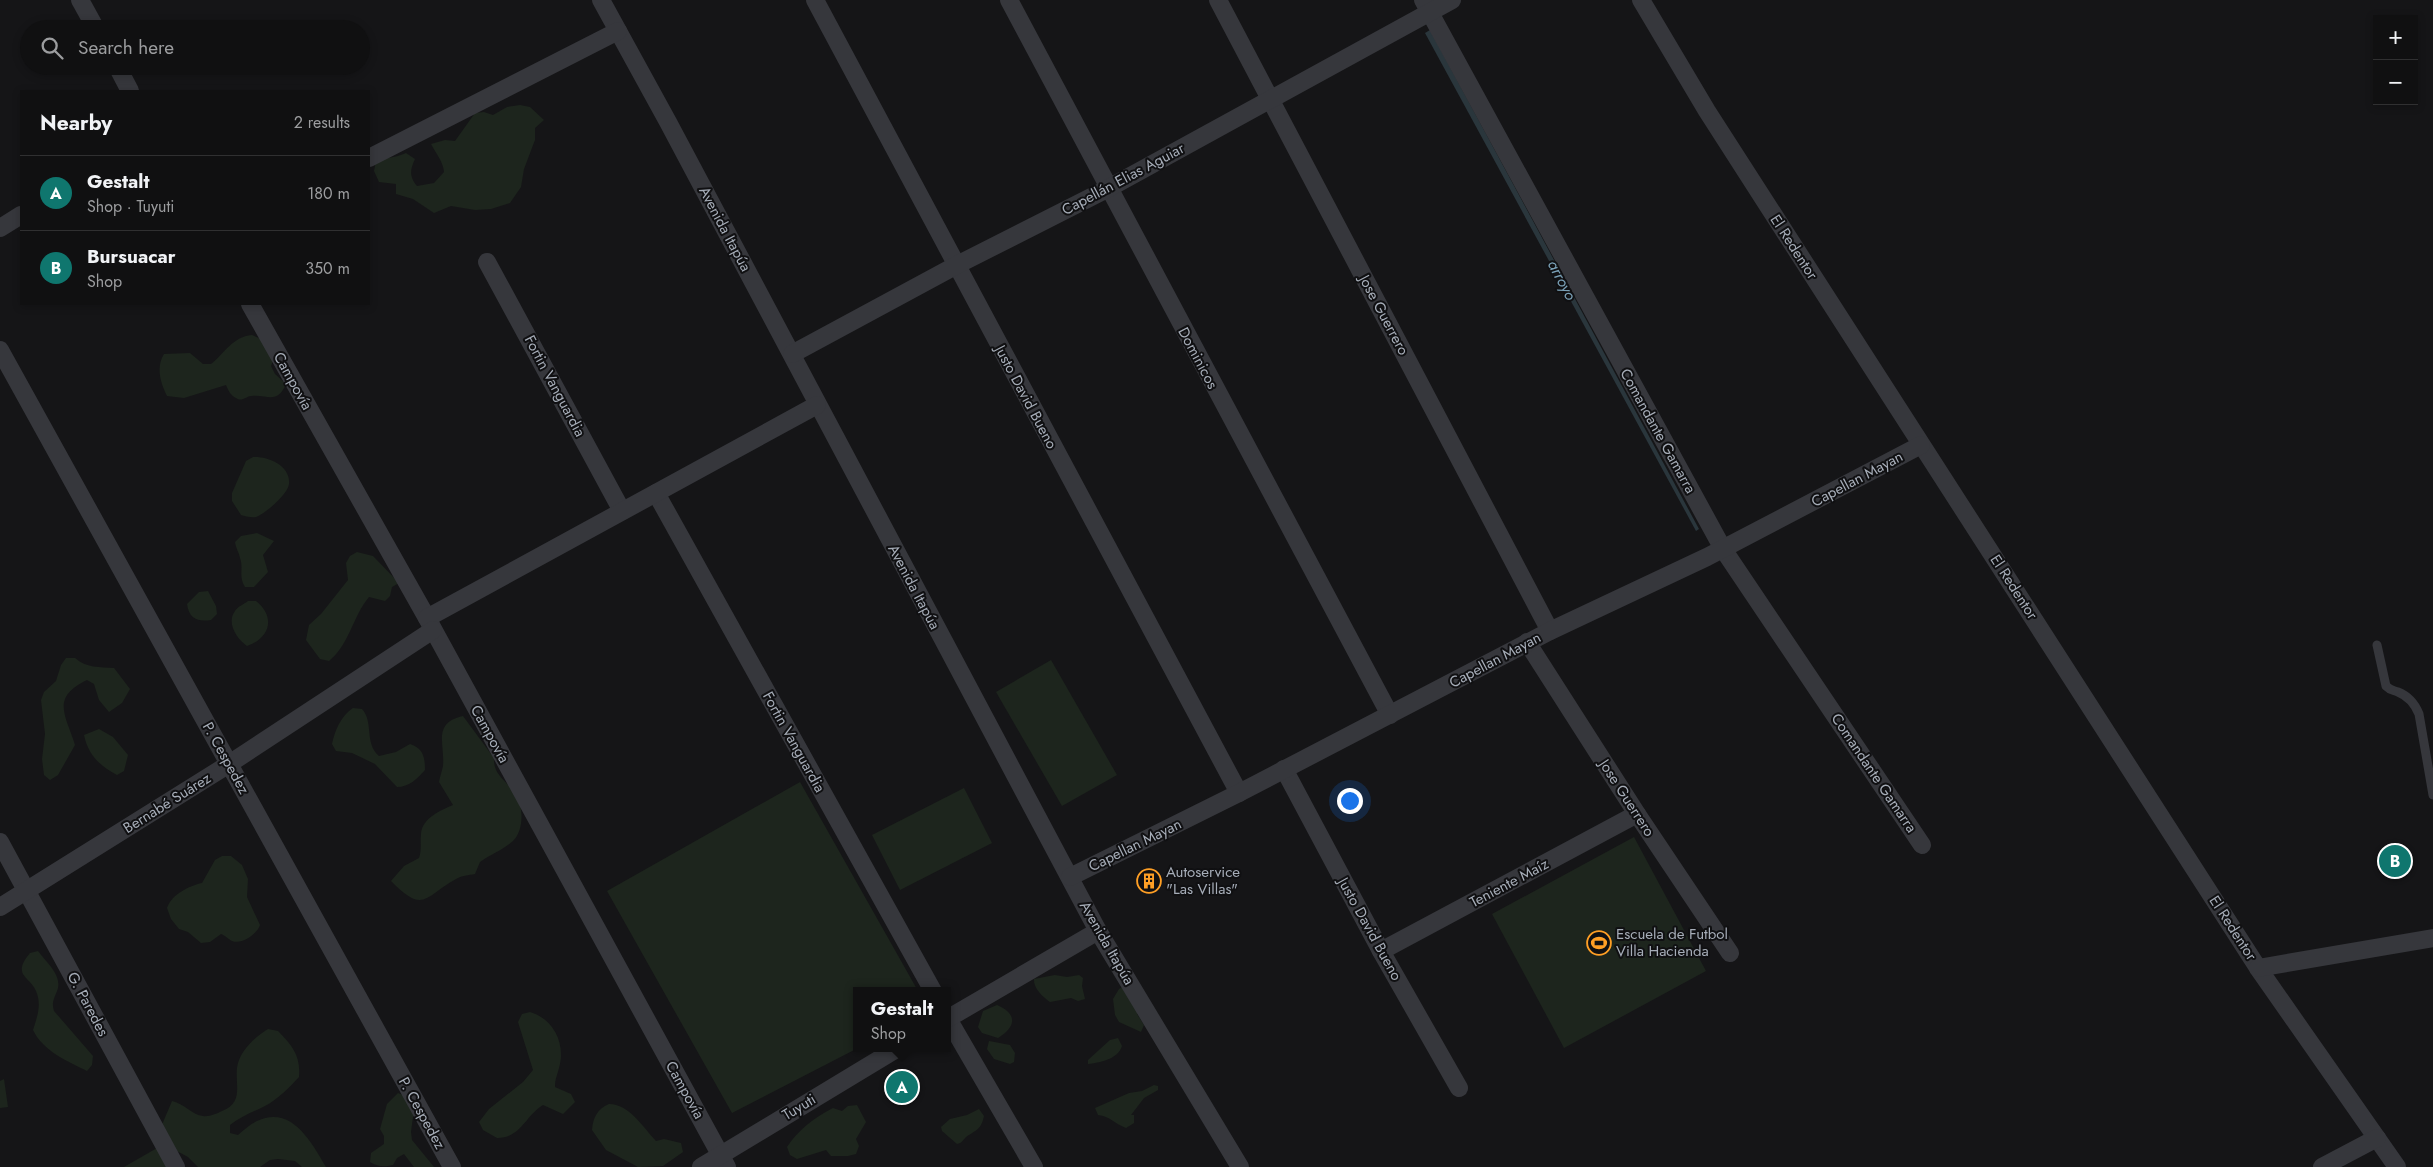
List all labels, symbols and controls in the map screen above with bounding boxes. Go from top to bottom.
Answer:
map controls [2373,15,2418,105]
button: + [2373,15,2418,60]
search box [20,20,370,75]
icon: search [38,34,66,62]
text: Search here [78,34,174,61]
button: − [2373,60,2418,105]
text: Nearby [40,108,112,138]
text: 2 results [294,111,350,134]
street label: Capellán Elias Aguiar [1058,137,1189,221]
text: Gestalt [87,168,149,195]
text: A [50,182,62,205]
text: 180 m [307,182,350,205]
street label: Avenida Itapúa [693,183,757,275]
text: Shop · Tuyuti [87,195,174,218]
street label: El Redentor [1765,210,1824,284]
text: Bursuacar [87,243,176,270]
water label: arroyo [1542,256,1582,305]
text: B [51,257,61,280]
text: 350 m [305,257,350,280]
street label: Jose Guerrero [1353,269,1414,359]
text: Shop [87,270,122,293]
street label: Dominicos [1173,323,1223,393]
street label: Fortin Vanguardia [519,331,591,441]
street label: Justo David Bueno [988,339,1063,453]
street label: Campovía [268,348,318,414]
street label: Comandante Gamarra [1614,364,1702,498]
street label: Capellan Mayan [1807,446,1907,512]
street label: Avenida Itapúa [882,541,946,633]
street label: El Redentor [1985,550,2044,624]
street label: Capellan Mayan [1445,627,1545,693]
street label: Fortin Vanguardia [757,688,831,796]
street label: Campovía [465,701,515,767]
street label: Comandante Gamarra [1826,709,1922,837]
street label: P. Cespedez [197,718,255,798]
street label: Jose Guerrero [1593,753,1660,841]
street label: Bernabé Suárez [119,767,215,839]
your location [1337,788,1363,814]
street label: Capellan Mayan [1085,813,1185,877]
pin: B [2379,842,2411,880]
street label: Teniente Maíz [1466,853,1552,913]
place label: Autoservice "Las Villas" [1166,861,1240,900]
building icon: Autoservice "Las Villas" [1136,868,1162,894]
street label: Justo David Bueno [1332,872,1407,985]
street label: El Redentor [2204,891,2263,965]
street label: Avenida Itapúa [1074,897,1140,989]
place label: Escuela de Futbol Villa Hacienda [1616,923,1728,962]
sports icon: Escuela de Futbol Villa Hacienda [1586,930,1612,956]
street label: G. Paredes [62,968,114,1040]
popup [853,987,951,1052]
text: Gestalt [871,995,933,1022]
text: Shop [871,1022,906,1045]
street label: Campovía [660,1057,710,1123]
pin: A [886,1068,918,1106]
street label: P. Cespedez [393,1073,451,1153]
street label: Tuyuti [778,1088,820,1126]

